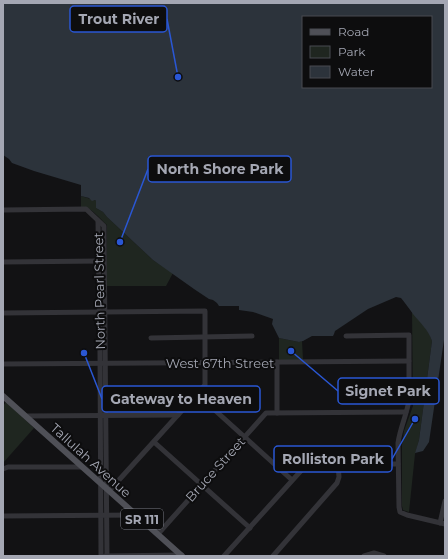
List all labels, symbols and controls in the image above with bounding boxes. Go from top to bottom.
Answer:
callout: Trout River [70,6,167,32]
text: Trout River [79,10,159,28]
legend [302,16,432,88]
text: Road [338,24,369,39]
text: Park [338,44,366,59]
text: Water [338,64,375,79]
callout: North Shore Park [148,156,291,182]
text: North Shore Park [157,160,284,178]
street label: North Pearl Street [90,232,108,350]
street label: West 67th Street [166,355,274,371]
callout: Signet Park [338,378,439,404]
text: Signet Park [345,382,432,400]
callout: Gateway to Heaven [102,386,260,412]
text: Gateway to Heaven [110,390,252,408]
street label: Tallulah Avenue [47,420,135,500]
street label: Bruce Street [182,433,248,505]
callout: Rolliston Park [274,446,392,472]
text: Rolliston Park [282,450,385,468]
road number: SR 111 [121,509,163,529]

